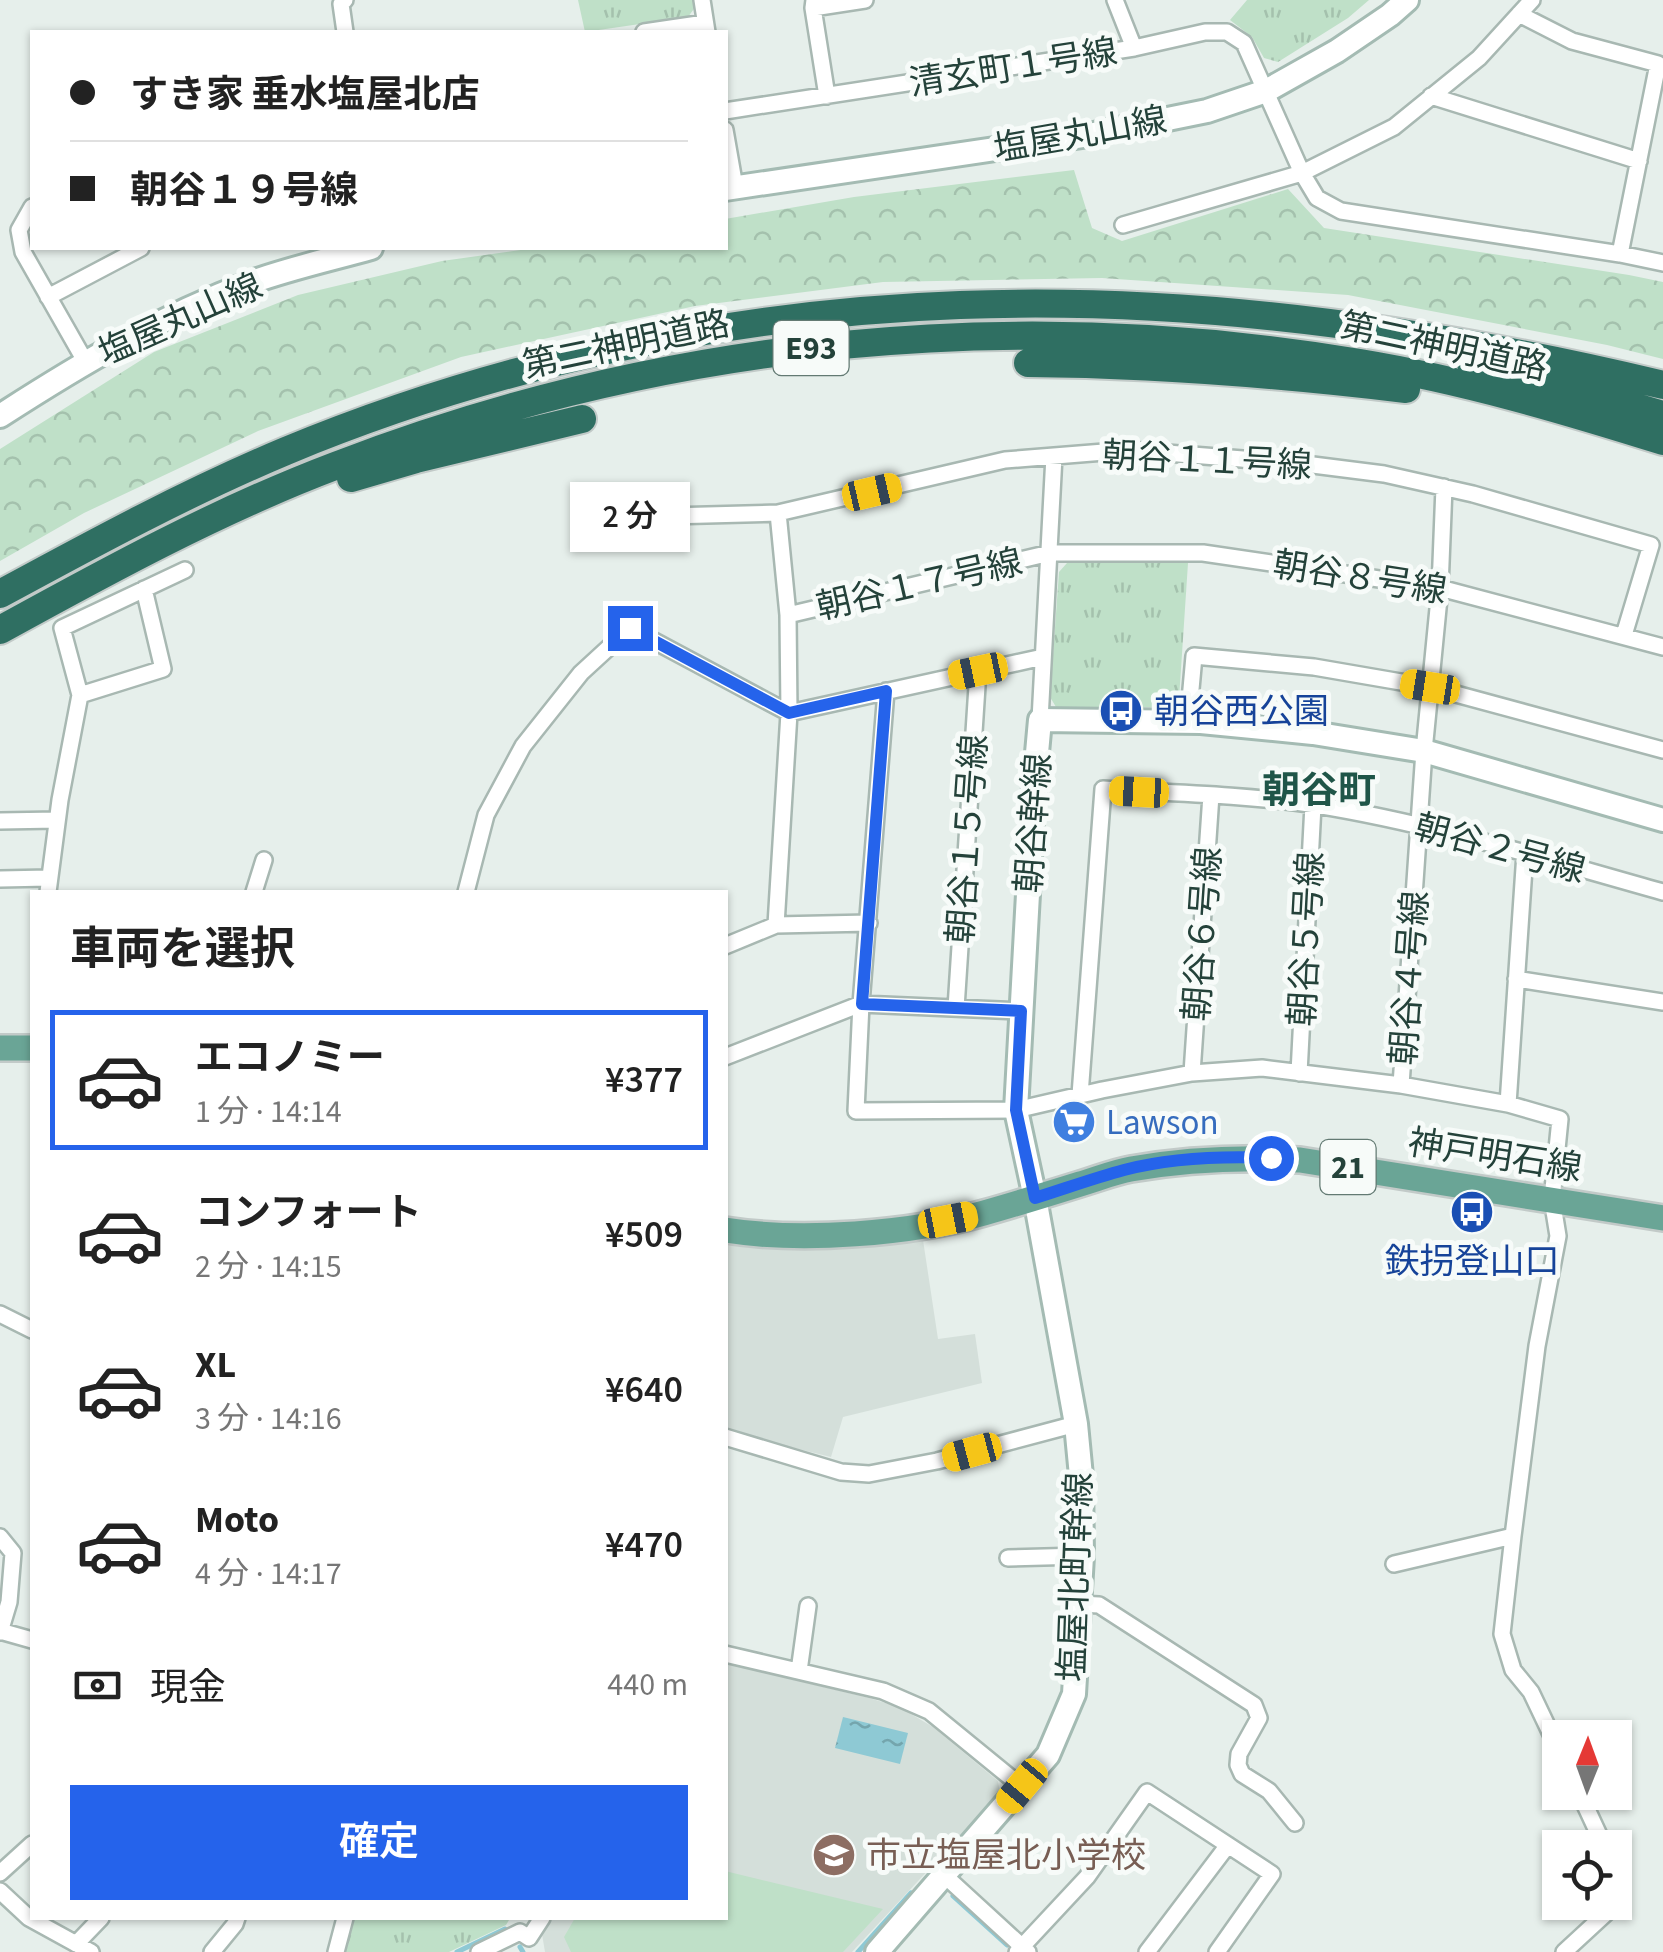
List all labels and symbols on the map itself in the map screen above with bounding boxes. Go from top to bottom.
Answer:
street label: 清玄町１号線 [906,27,1121,109]
street label: 塩屋丸山線 [990,95,1171,175]
street label: 塩屋丸山線 [90,261,271,378]
street label: 第二神明道路 [518,299,734,391]
street label: 第二神明道路 [1336,301,1552,393]
road number: E93 [774,321,848,375]
street label: 朝谷１１号線 [1101,431,1313,491]
car [839,471,905,513]
callout: 2 分 [570,483,690,553]
street label: 朝谷１７号線 [811,537,1027,633]
street label: 朝谷８号線 [1270,540,1450,616]
route end [608,606,653,651]
car [946,650,1010,692]
car [1398,667,1462,707]
place label: 朝谷西公園 [1154,687,1329,737]
bus stop icon: 朝谷西公園 [1098,688,1144,734]
street label: 朝谷１５号線 [936,733,1000,946]
street label: 朝谷幹線 [1004,751,1064,895]
district label: 朝谷町 [1262,764,1376,818]
car [1108,775,1170,809]
street label: 朝谷２号線 [1409,802,1591,896]
street label: 朝谷６号線 [1172,845,1234,1023]
street label: 朝谷５号線 [1277,850,1337,1028]
street label: 朝谷４号線 [1379,889,1441,1067]
place label: Lawson [1106,1098,1219,1148]
supermarket icon: Lawson [1051,1099,1097,1145]
street label: 神戸明石線 [1405,1118,1585,1194]
route start [1249,1136,1294,1181]
road number: 21 [1320,1140,1376,1194]
bus stop icon: 鉄拐登山口 [1449,1189,1495,1235]
car [916,1200,980,1240]
place label: 鉄拐登山口 [1384,1237,1560,1287]
car [939,1430,1005,1474]
street label: 塩屋北町幹線 [1047,1471,1105,1683]
north arrow [1542,1720,1632,1810]
car [991,1753,1053,1819]
place label: 市立塩屋北小学校 [866,1831,1146,1881]
school or university icon: 市立塩屋北小学校 [811,1832,857,1878]

